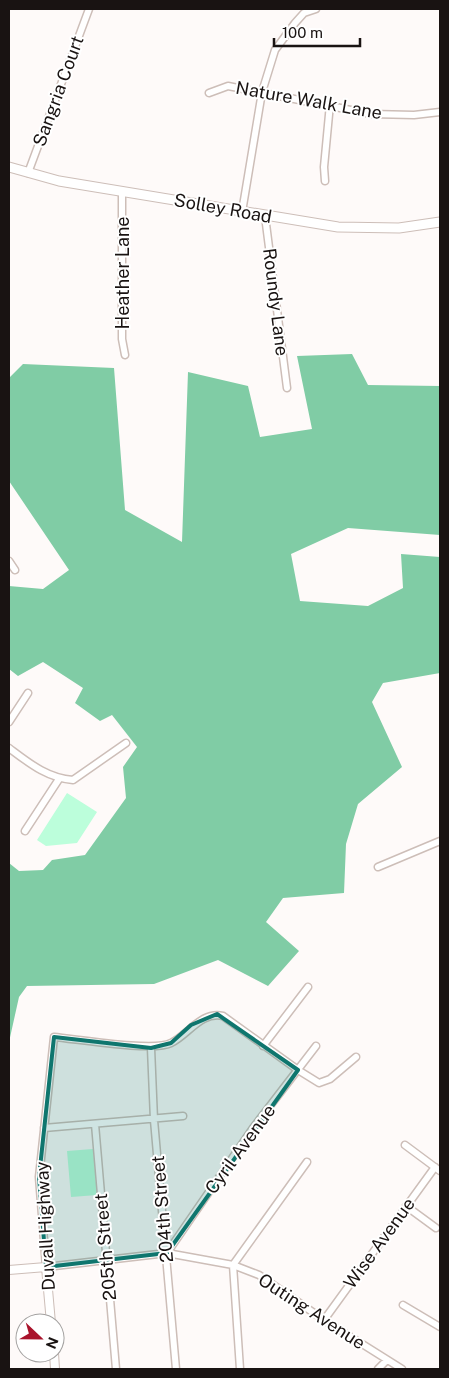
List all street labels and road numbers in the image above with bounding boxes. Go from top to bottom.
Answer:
street label: Sangria Court [28,33,88,149]
street label: Nature Walk Lane [234,77,384,123]
street label: Solley Road [172,189,274,227]
street label: Heather Lane [112,217,133,329]
street label: Roundy Lane [259,247,293,357]
street label: Cyril Avenue [201,1100,279,1198]
street label: 204th Street [147,1155,177,1263]
street label: Duvall Highway [31,1160,59,1291]
street label: 205th Street [90,1192,120,1302]
street label: Wise Avenue [339,1194,419,1292]
street label: Outing Avenue [255,1269,369,1353]

